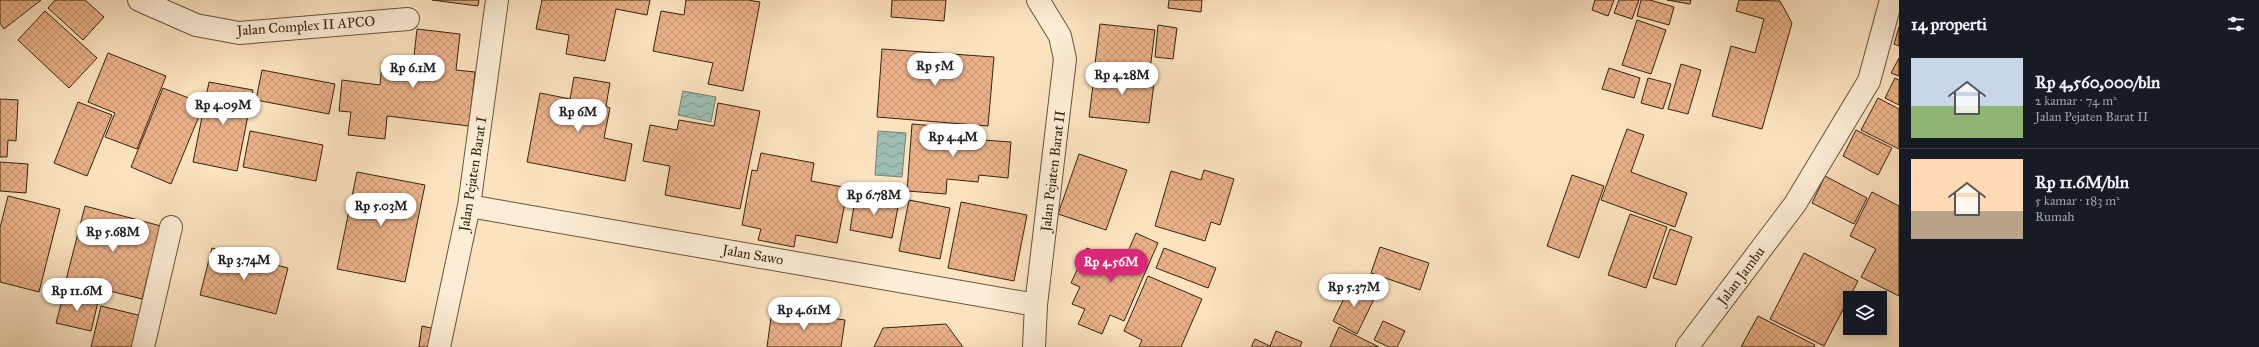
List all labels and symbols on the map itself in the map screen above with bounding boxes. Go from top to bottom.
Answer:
street label: Jalan Complex II APCO [234,13,376,40]
pin: Rp 5M [907,53,963,87]
pin: Rp 6.1M [376,55,450,89]
pin: Rp 4.28M [1081,62,1163,96]
pin: Rp 4.09M [182,92,264,126]
pin: Rp 6M [550,99,606,133]
street label: Jalan Pejaten Barat II [1037,109,1070,235]
street label: Jalan Pejaten Barat I [455,115,491,235]
pin: Rp 4.4M [916,124,990,158]
pin: Rp 6.78M [833,182,915,216]
pin: Rp 5.03M [340,193,422,227]
pin: Rp 5.68M [72,219,154,253]
street label: Jalan Sawo [719,241,785,270]
street label: Jalan Jambu [1712,243,1770,311]
pin: Rp 3.74M [203,247,285,281]
pin: Rp 4.56M [1070,249,1152,283]
pin: Rp 5.37M [1313,274,1395,308]
pin: Rp 11.6M [36,278,118,312]
pin: Rp 4.61M [763,297,845,331]

